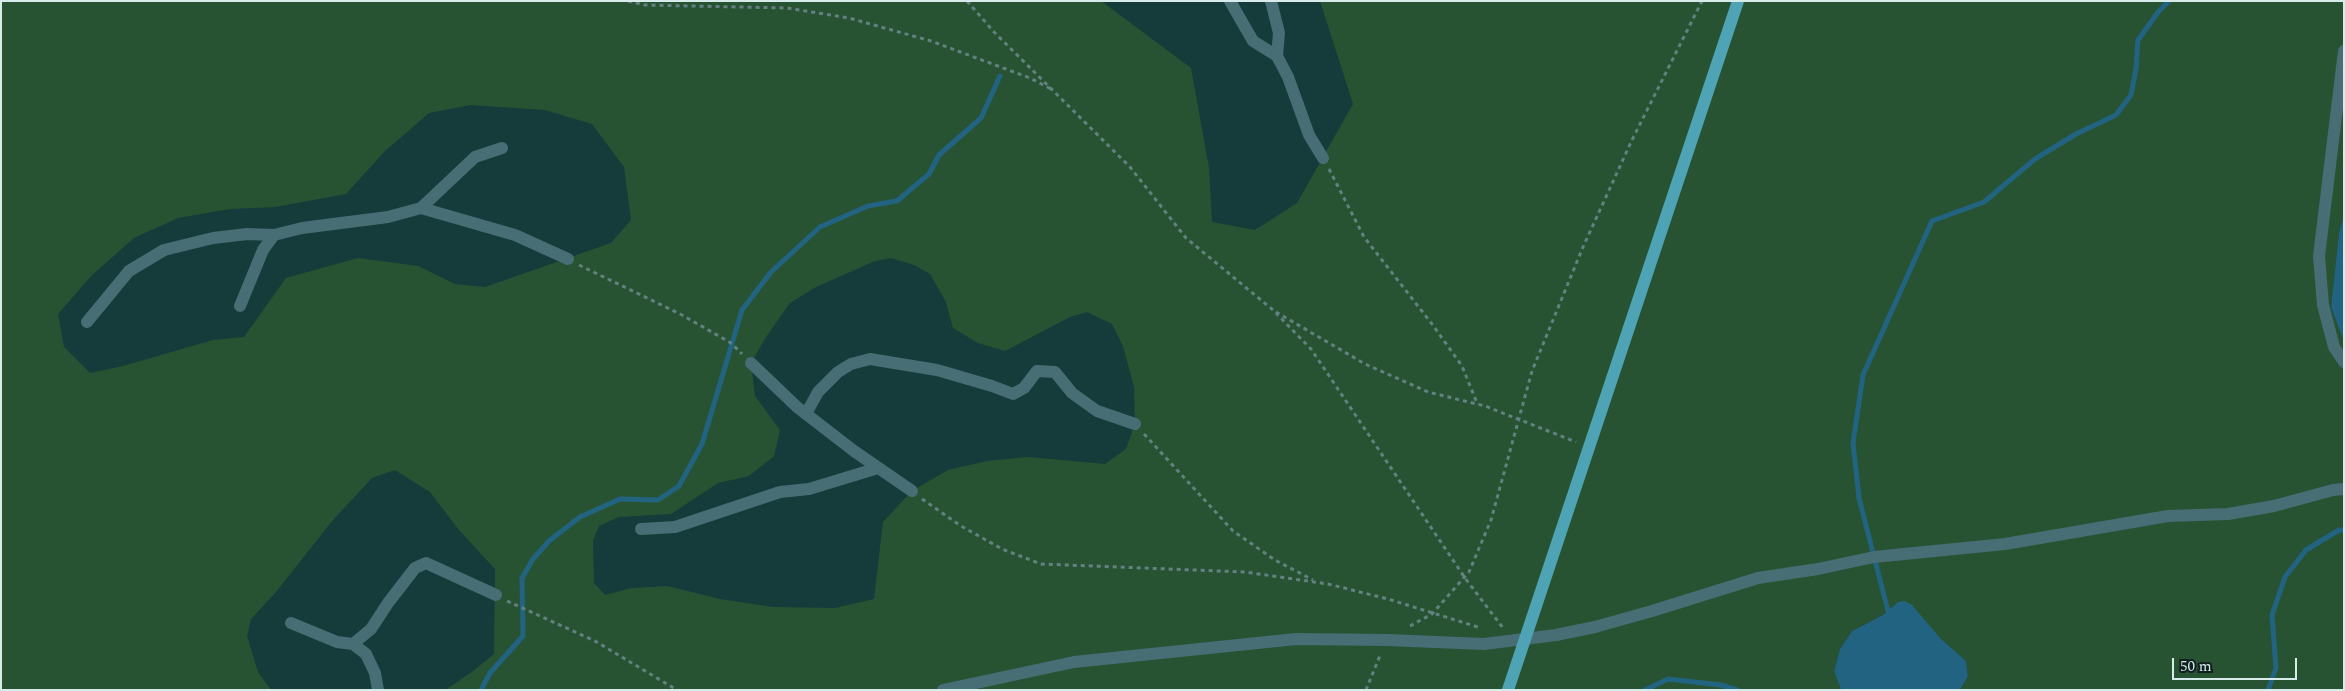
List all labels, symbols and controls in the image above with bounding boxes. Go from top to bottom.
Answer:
scale bar [2175,648,2300,680]
text: 50 m [2180,655,2212,678]

